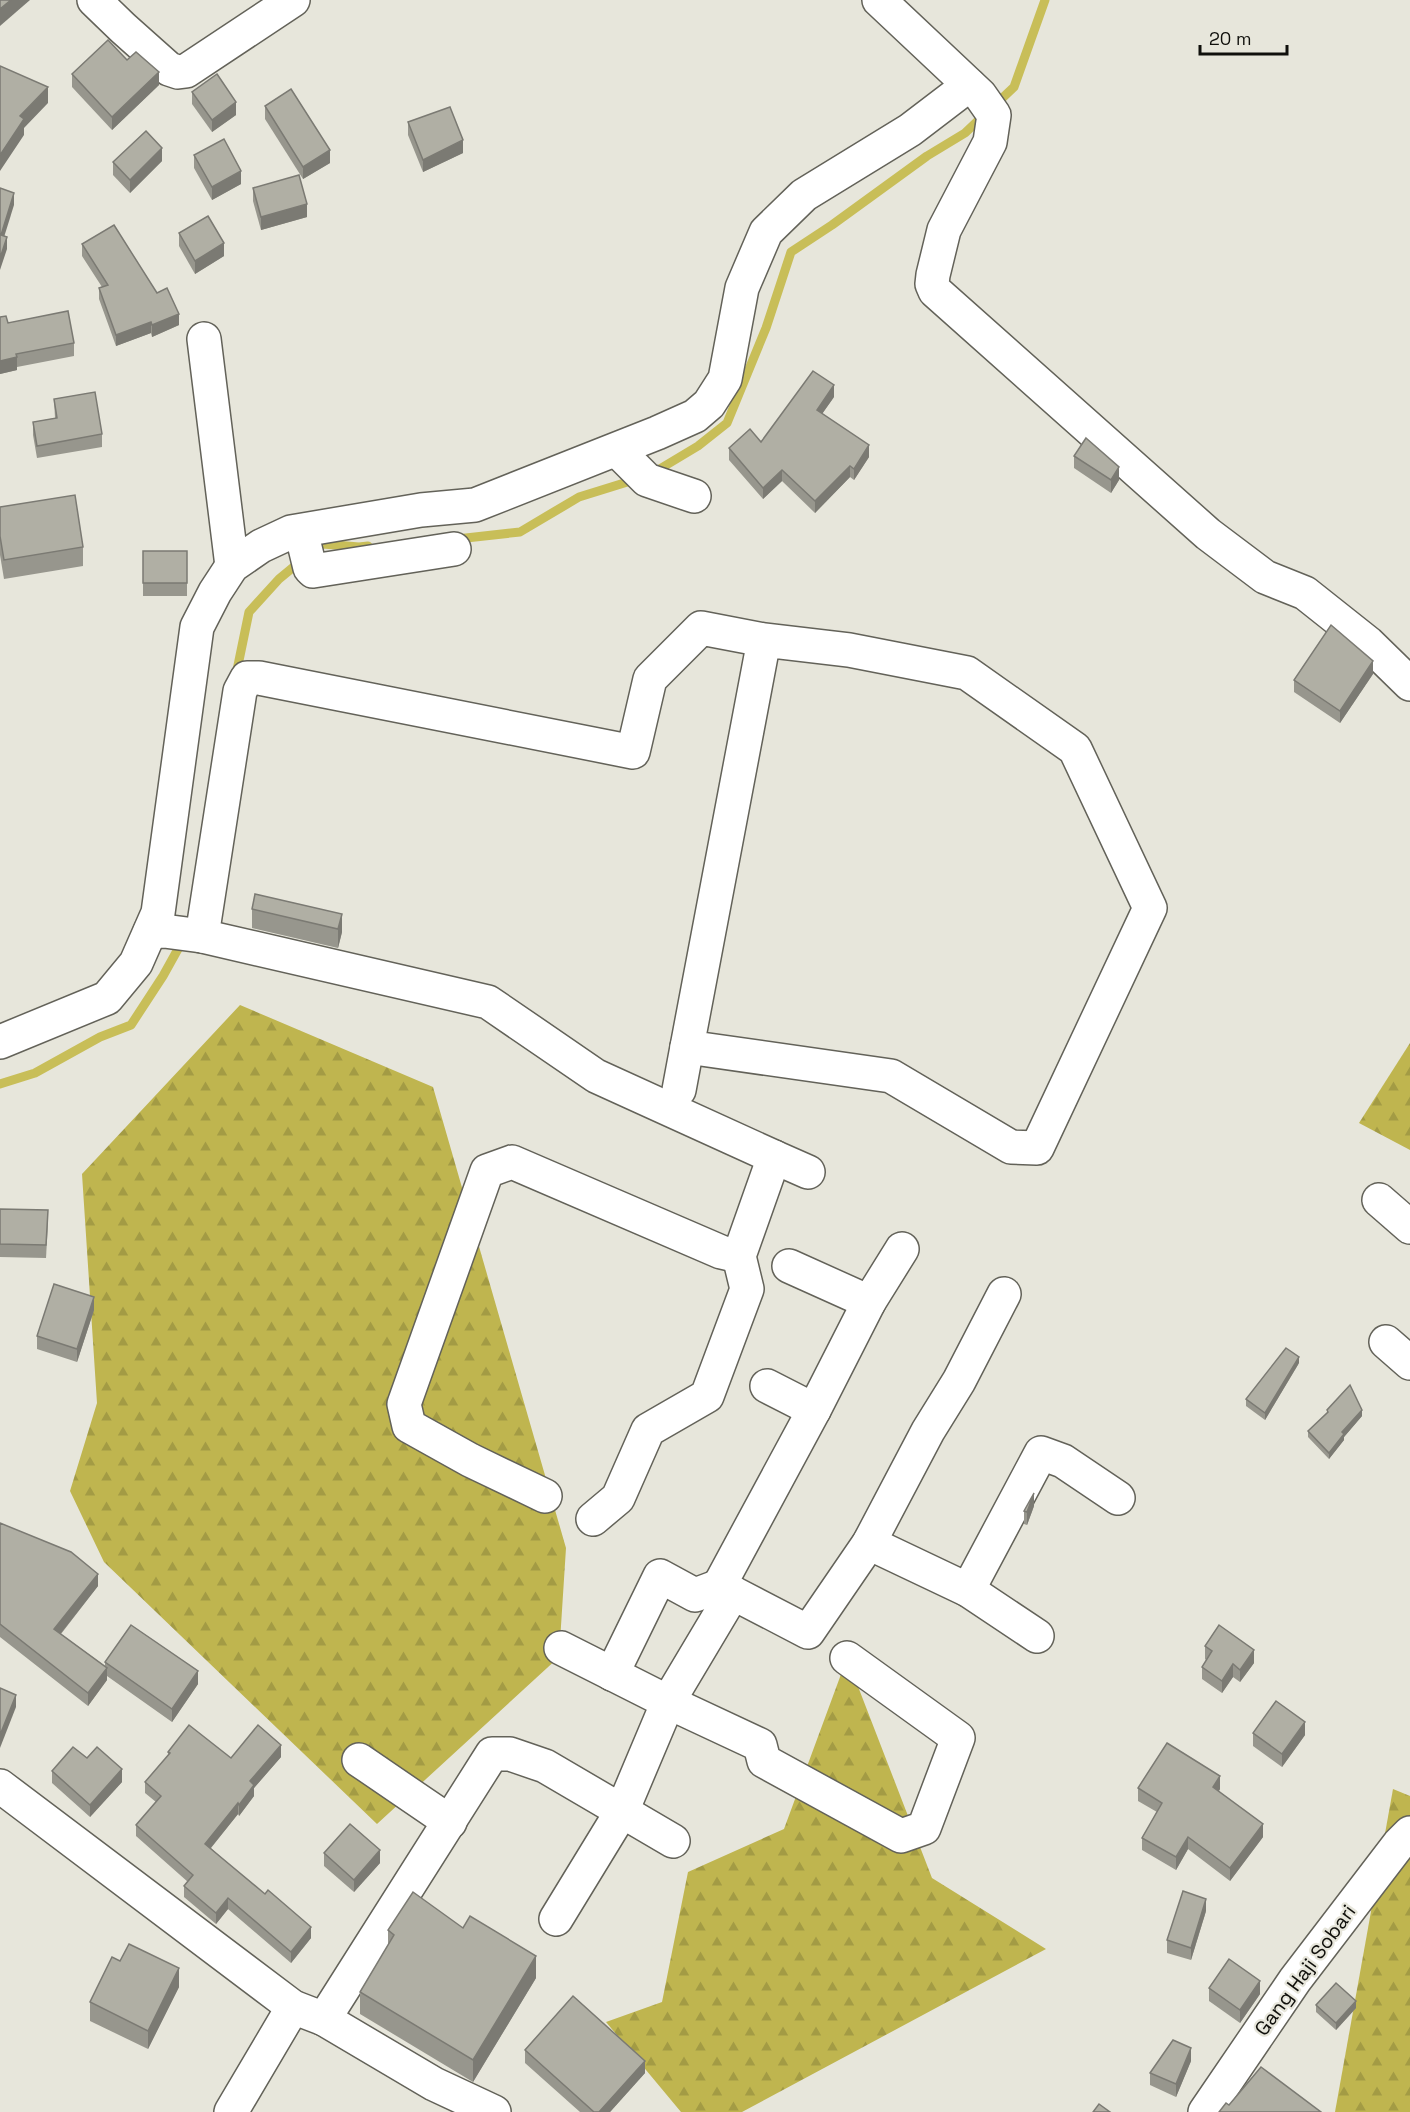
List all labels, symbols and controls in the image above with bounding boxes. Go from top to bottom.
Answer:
scale bar [1200,18,1287,56]
text: 20 m [1209,27,1252,50]
street label: Gang Haji Sobari [1249,1899,1361,2041]

